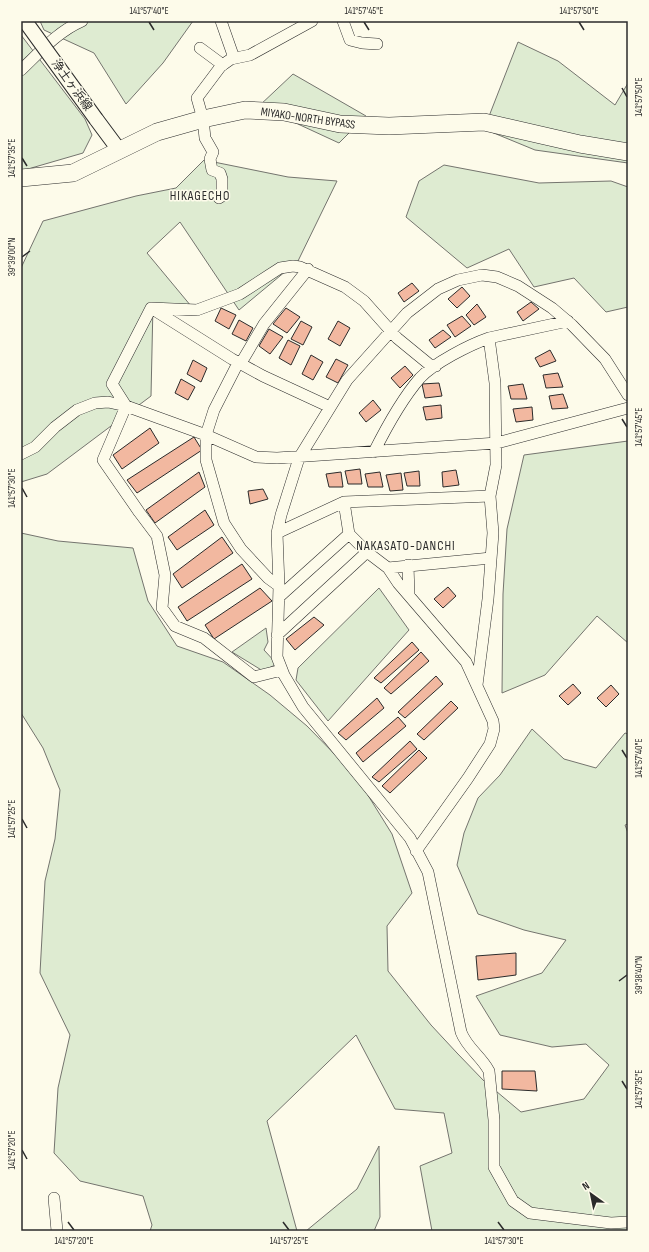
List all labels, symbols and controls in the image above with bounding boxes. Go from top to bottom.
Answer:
text: 141°57'40"E [129,5,169,17]
text: 141°57'45"E [345,5,383,17]
text: 141°57'50"E [559,5,599,17]
street label: 浄土ヶ浜線 [48,57,95,114]
text: 141°57'50"E [633,77,645,117]
street label: MIYAKO-NORTH BYPASS [260,104,356,133]
text: 141°57'35"E [6,139,18,177]
district label: HIKAGECHO [170,188,230,204]
text: 39°39'00"N [6,238,18,276]
text: 141°57'45"E [633,408,645,446]
text: 141°57'30"E [6,468,18,508]
district label: NAKASATO-DANCHI [356,538,456,554]
text: 141°57'40"E [633,738,645,778]
text: 141°57'25"E [6,800,18,838]
text: 39°38'40"N [633,956,645,994]
text: 141°57'35"E [633,1070,645,1108]
text: 141°57'20"E [6,1130,18,1170]
north arrow [571,1174,611,1214]
text: N [580,1179,592,1193]
text: 141°57'20"E [54,1235,94,1247]
text: 141°57'25"E [270,1235,308,1247]
text: 141°57'30"E [484,1235,524,1247]

